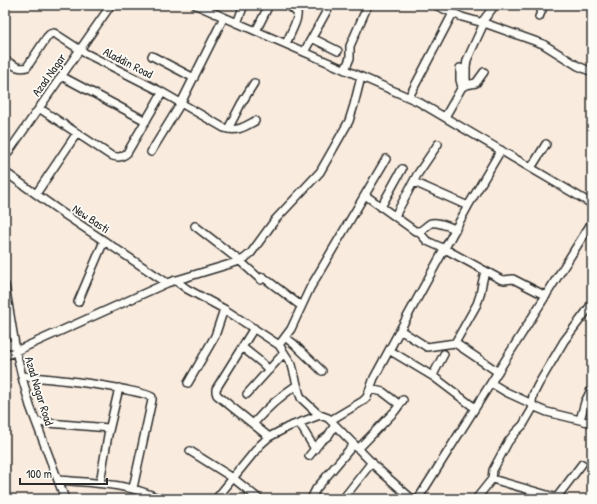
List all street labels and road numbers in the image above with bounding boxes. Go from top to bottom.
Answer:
street label: Aladdin Road [100,43,156,82]
street label: Azad Nagar [28,50,70,100]
street label: New Basti [69,200,113,237]
street label: Azad Nagar Road [21,354,58,428]

